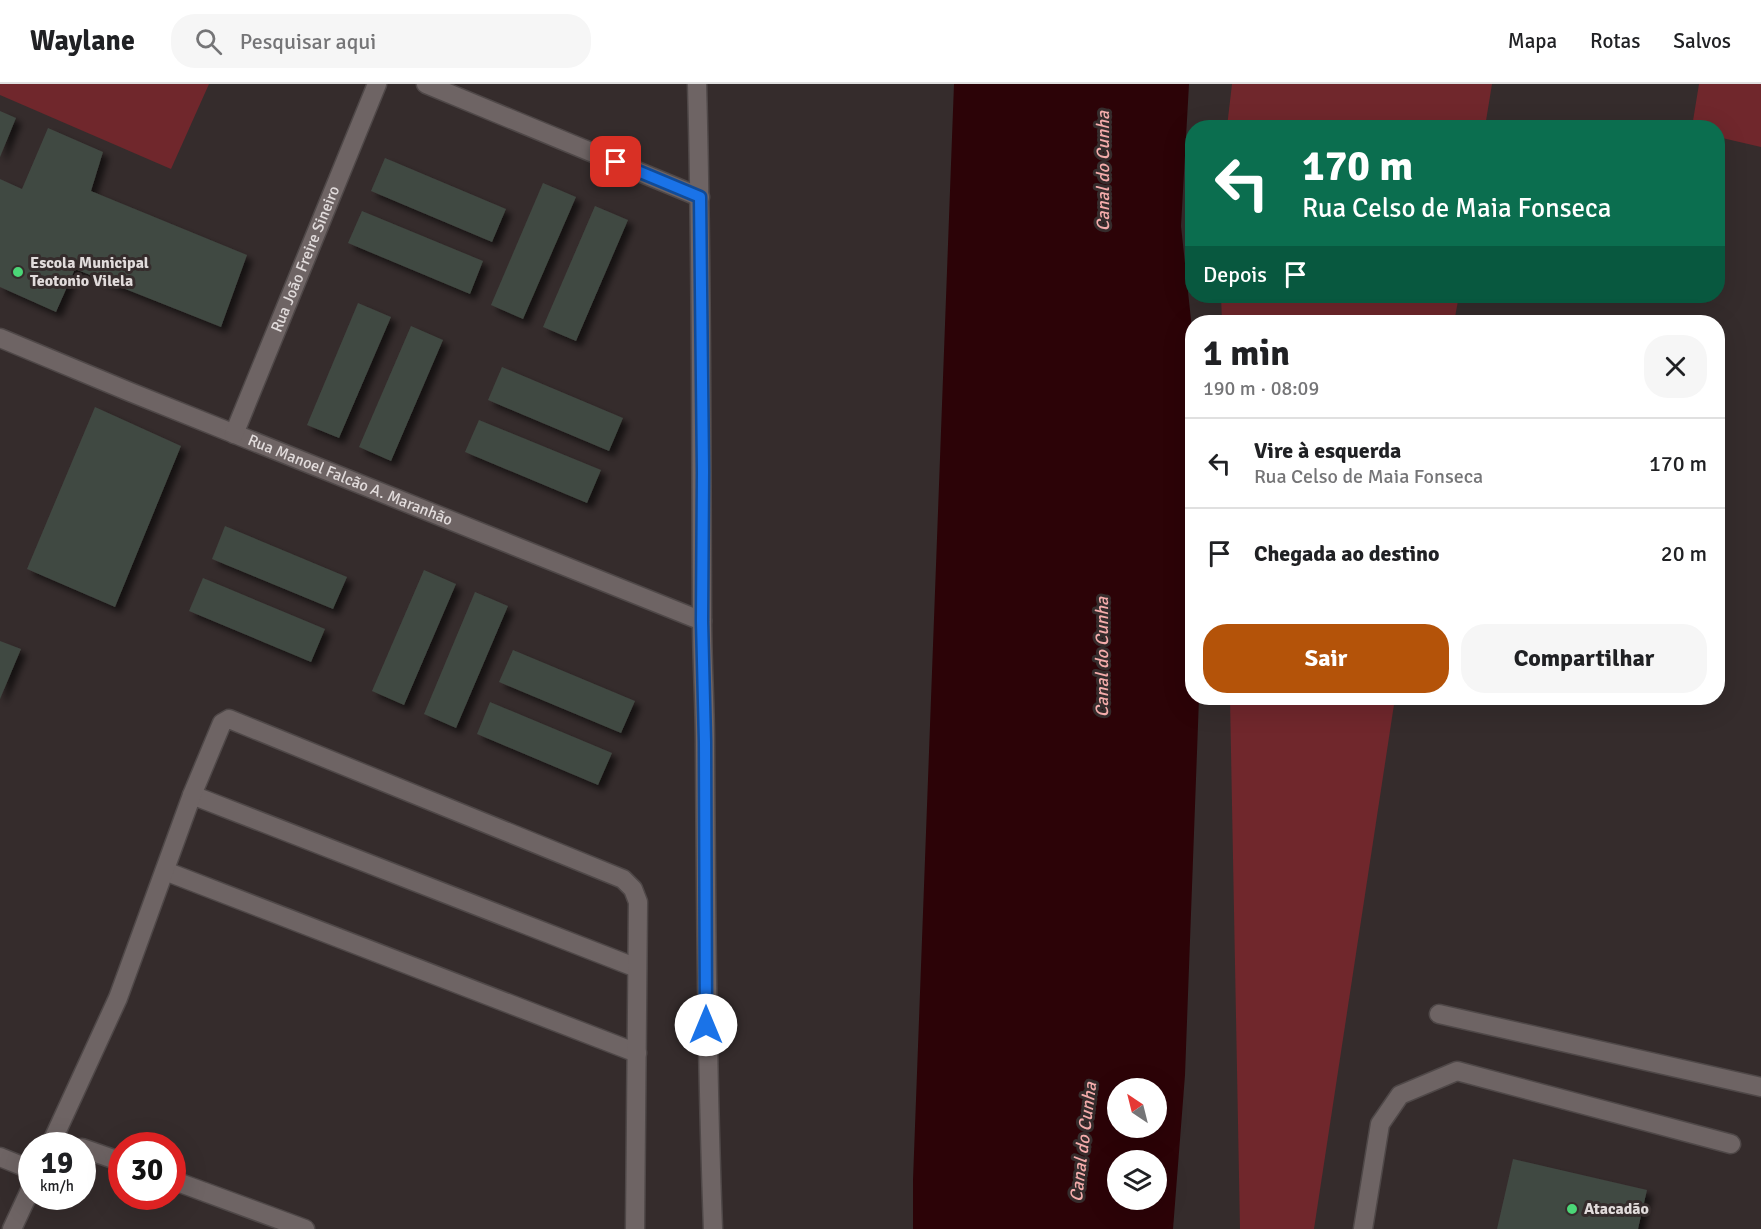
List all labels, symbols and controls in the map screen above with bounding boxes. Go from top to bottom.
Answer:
search box [171,14,591,68]
text: Waylane [30,24,135,58]
icon: search [192,25,225,58]
text: Pesquisar aqui [240,28,376,55]
text: Mapa [1508,28,1557,54]
text: Rotas [1590,28,1640,54]
text: Salvos [1673,28,1731,54]
water label: Canal do Cunha [1092,110,1114,231]
pin [590,136,641,187]
text: 170 m [1302,141,1413,192]
icon: left [1203,144,1281,222]
icon: arrive [599,145,632,178]
street label: Rua João Freire Sineiro [267,183,344,335]
text: Rua Celso de Maia Fonseca [1302,192,1611,225]
place label: Escola Municipal Teotonio Vilela [30,253,149,291]
icon: arrive [1279,258,1312,291]
text: Depois [1203,261,1267,288]
marker: Escola Municipal Teotonio Vilela [11,265,25,279]
text: 1 min [1203,331,1290,376]
button: close [1644,335,1707,398]
text: 190 m · 08:09 [1203,376,1319,401]
street label: Rua Manoel Falcão A. Maranhão [245,430,456,530]
text: Vire à esquerda [1254,437,1401,464]
icon: left [1203,447,1236,480]
text: 170 m [1649,450,1707,477]
text: Rua Celso de Maia Fonseca [1254,464,1483,489]
icon: arrive [1203,537,1236,570]
text: Chegada ao destino [1254,540,1440,567]
text: 20 m [1661,540,1707,567]
water label: Canal do Cunha [1091,596,1113,717]
button: Sair [1203,624,1449,693]
button: Compartilhar [1461,624,1707,693]
position arrow [674,993,738,1057]
north arrow [1107,1078,1167,1138]
map controls [1107,1078,1167,1210]
water label: Canal do Cunha [1065,1080,1101,1203]
speed limit sign: 30 [108,1132,186,1210]
text: 19 [41,1145,73,1182]
button: layers [1107,1150,1167,1210]
text: km/h [40,1177,74,1195]
place label: Atacadão [1584,1199,1649,1219]
marker: Atacadão [1565,1202,1579,1216]

